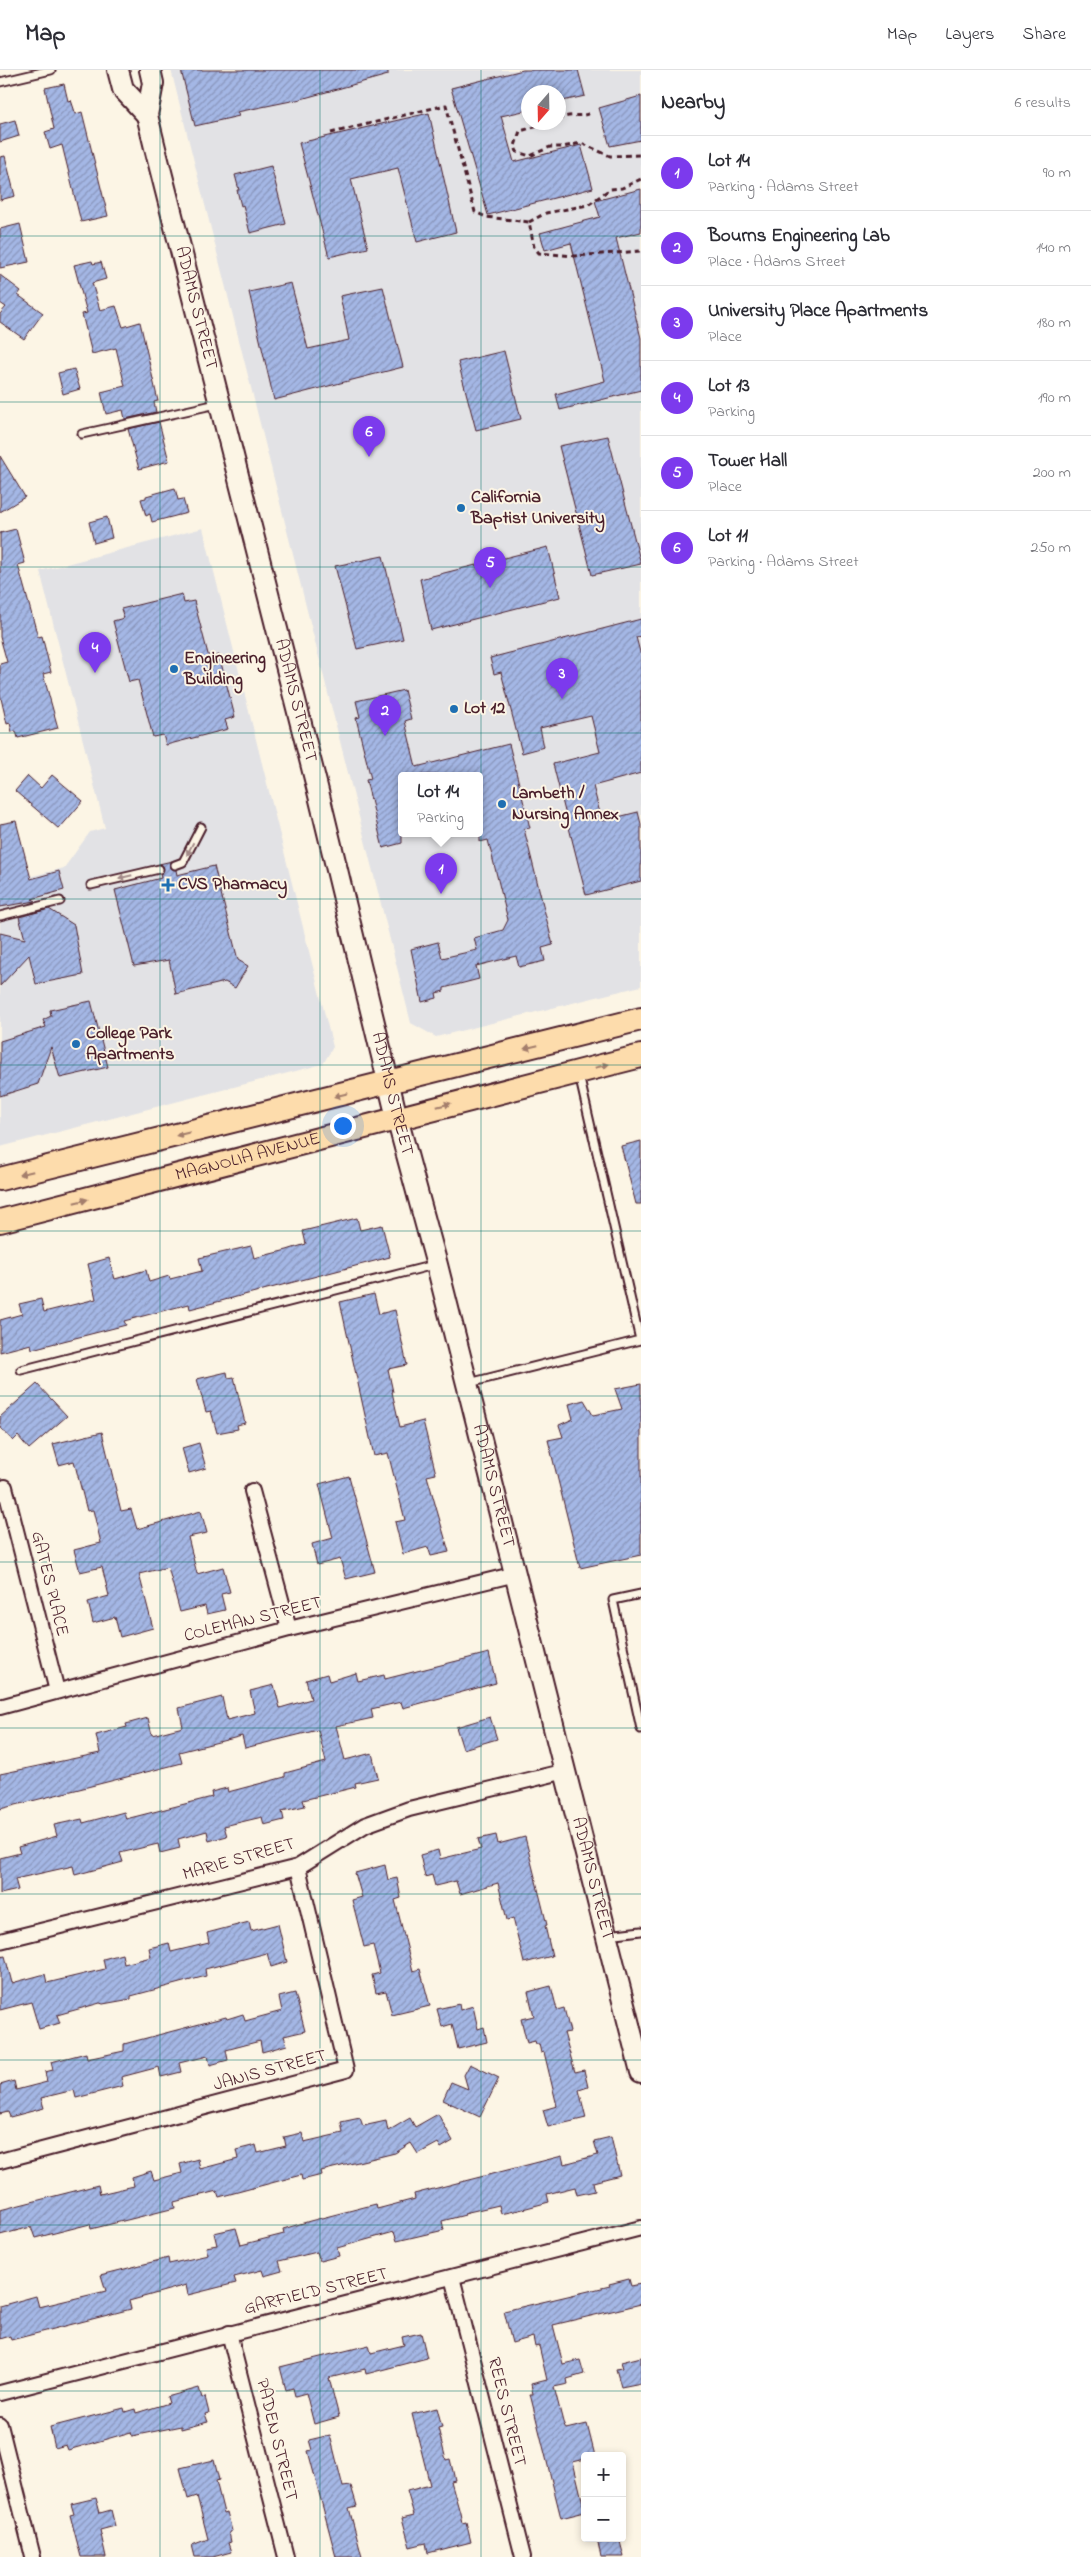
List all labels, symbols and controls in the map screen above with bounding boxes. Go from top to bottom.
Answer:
text: Map [25,17,66,52]
text: Map [887,22,917,48]
text: Layers [945,22,995,48]
text: Share [1023,22,1066,48]
north arrow [521,85,566,130]
text: Nearby [661,88,725,118]
text: 6 results [1014,91,1071,115]
text: Lot 14 [708,148,750,175]
text: 1 [674,161,680,185]
text: 90 m [1043,161,1071,185]
text: Parking · Adams Street [708,175,859,199]
text: Bourns Engineering Lab [708,223,890,250]
text: 2 [673,236,681,260]
text: 140 m [1036,236,1071,260]
street label: ADAMS STREET [167,244,224,373]
text: Place · Adams Street [708,250,846,274]
text: University Place Apartments [708,298,928,325]
text: 3 [674,311,680,335]
text: 180 m [1037,311,1071,335]
text: Place [708,325,742,349]
text: Lot 13 [708,373,750,400]
text: 4 [674,386,680,410]
text: 190 m [1038,386,1071,410]
text: Parking [708,400,755,424]
pin: 6 [353,416,385,457]
text: Tower Hall [708,448,787,475]
text: 5 [672,461,682,485]
text: 200 m [1033,461,1071,485]
text: Place [708,475,742,499]
place label: California Baptist University [470,485,605,533]
marker: California Baptist University [455,502,467,514]
text: Lot 11 [708,523,748,550]
text: 6 [673,536,681,560]
text: 250 m [1031,536,1071,560]
pin: 5 [474,547,506,588]
text: Parking · Adams Street [708,550,859,574]
pin: 4 [79,632,111,673]
street label: ADAMS STREET [267,636,323,765]
place label: Engineering Building [183,646,266,694]
pin: 3 [546,658,578,699]
marker: Engineering Building [168,663,180,675]
pin: 2 [369,695,401,736]
place label: Lot 12 [464,696,505,722]
marker: Lot 12 [448,703,460,715]
popup [398,772,483,837]
text: Lot 14 [417,779,459,806]
place label: Lambeth / Nursing Annex [512,781,619,829]
marker: Lambeth / Nursing Annex [496,798,508,810]
text: Parking [417,806,464,830]
one-way arrow [186,841,194,856]
pin: 1 [425,853,457,894]
place label: CVS Pharmacy [178,872,287,899]
one-way arrow [118,873,133,881]
marker: CVS Pharmacy [162,879,174,891]
place label: College Park Apartments [86,1021,174,1068]
street label: ADAMS STREET [364,1030,420,1159]
marker: College Park Apartments [70,1038,82,1050]
one-way arrow [523,1043,539,1051]
one-way arrow [594,1062,609,1070]
one-way arrow [334,1091,349,1099]
one-way arrow [437,1101,452,1109]
your location [330,1113,356,1139]
street label: MAGNOLIA AVENUE [173,1126,323,1189]
one-way arrow [176,1130,191,1138]
one-way arrow [18,1169,33,1177]
one-way arrow [74,1197,89,1205]
street label: ADAMS STREET [465,1422,521,1551]
street label: GATES PLACE [23,1529,75,1639]
street label: COLEMAN STREET [181,1590,325,1650]
street label: ADAMS STREET [564,1814,620,1943]
street label: MARIE STREET [180,1832,298,1888]
street label: JANIS STREET [210,2043,330,2099]
street label: GARFIELD STREET [241,2262,391,2322]
street label: REES STREET [480,2355,532,2469]
street label: PADEN STREET [248,2376,304,2504]
map controls [581,2452,626,2542]
button: + [581,2452,626,2497]
button: − [581,2497,626,2542]

